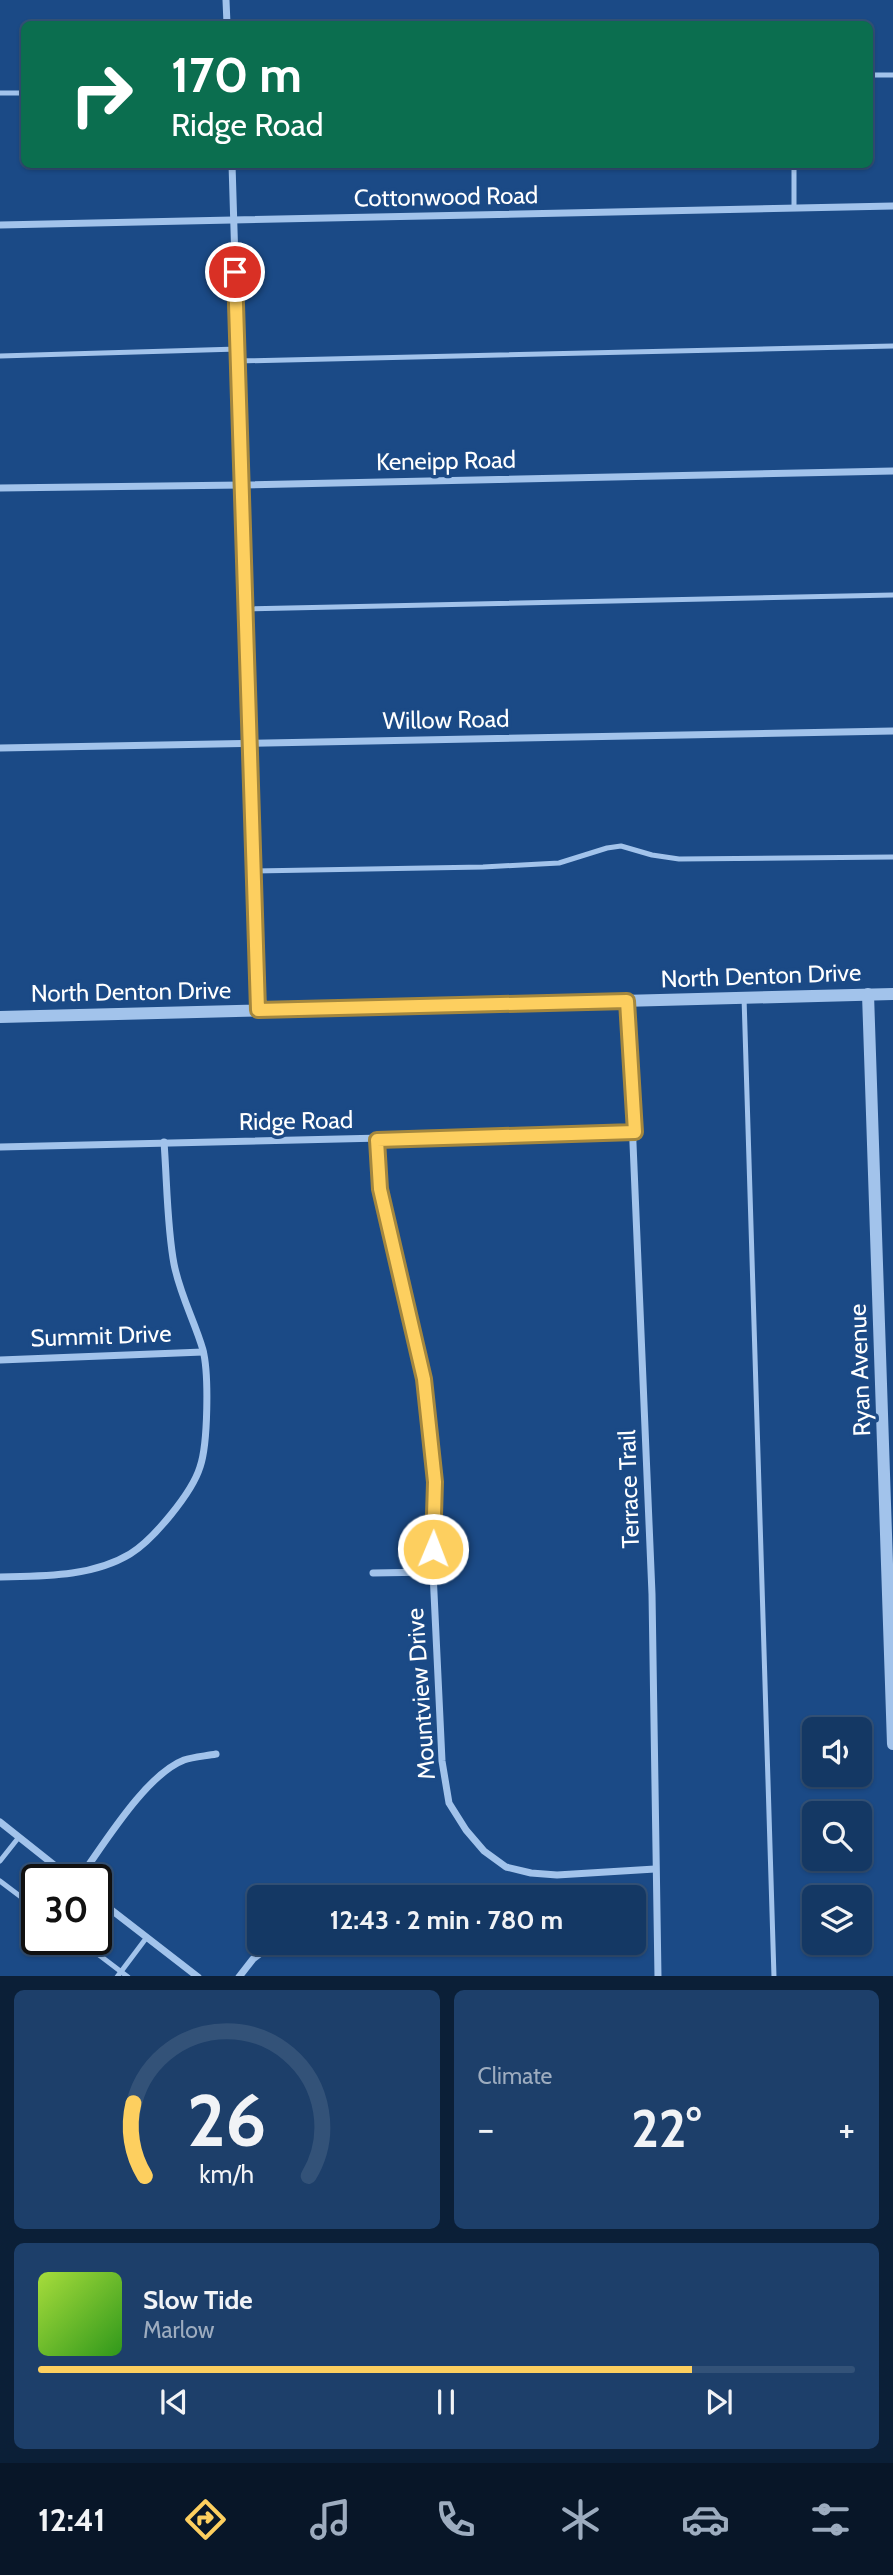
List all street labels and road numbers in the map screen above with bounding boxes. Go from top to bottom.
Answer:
street label: Cottonwood Road [354,180,538,213]
street label: Keneipp Road [376,445,516,476]
street label: Willow Road [382,704,510,735]
street label: North Denton Drive [660,958,862,993]
street label: North Denton Drive [31,975,231,1008]
street label: Ridge Road [239,1105,353,1136]
street label: Ryan Avenue [843,1303,876,1437]
street label: Summit Drive [30,1319,172,1352]
street label: Terrace Trail [612,1429,645,1549]
street label: Mountview Drive [400,1607,441,1781]

